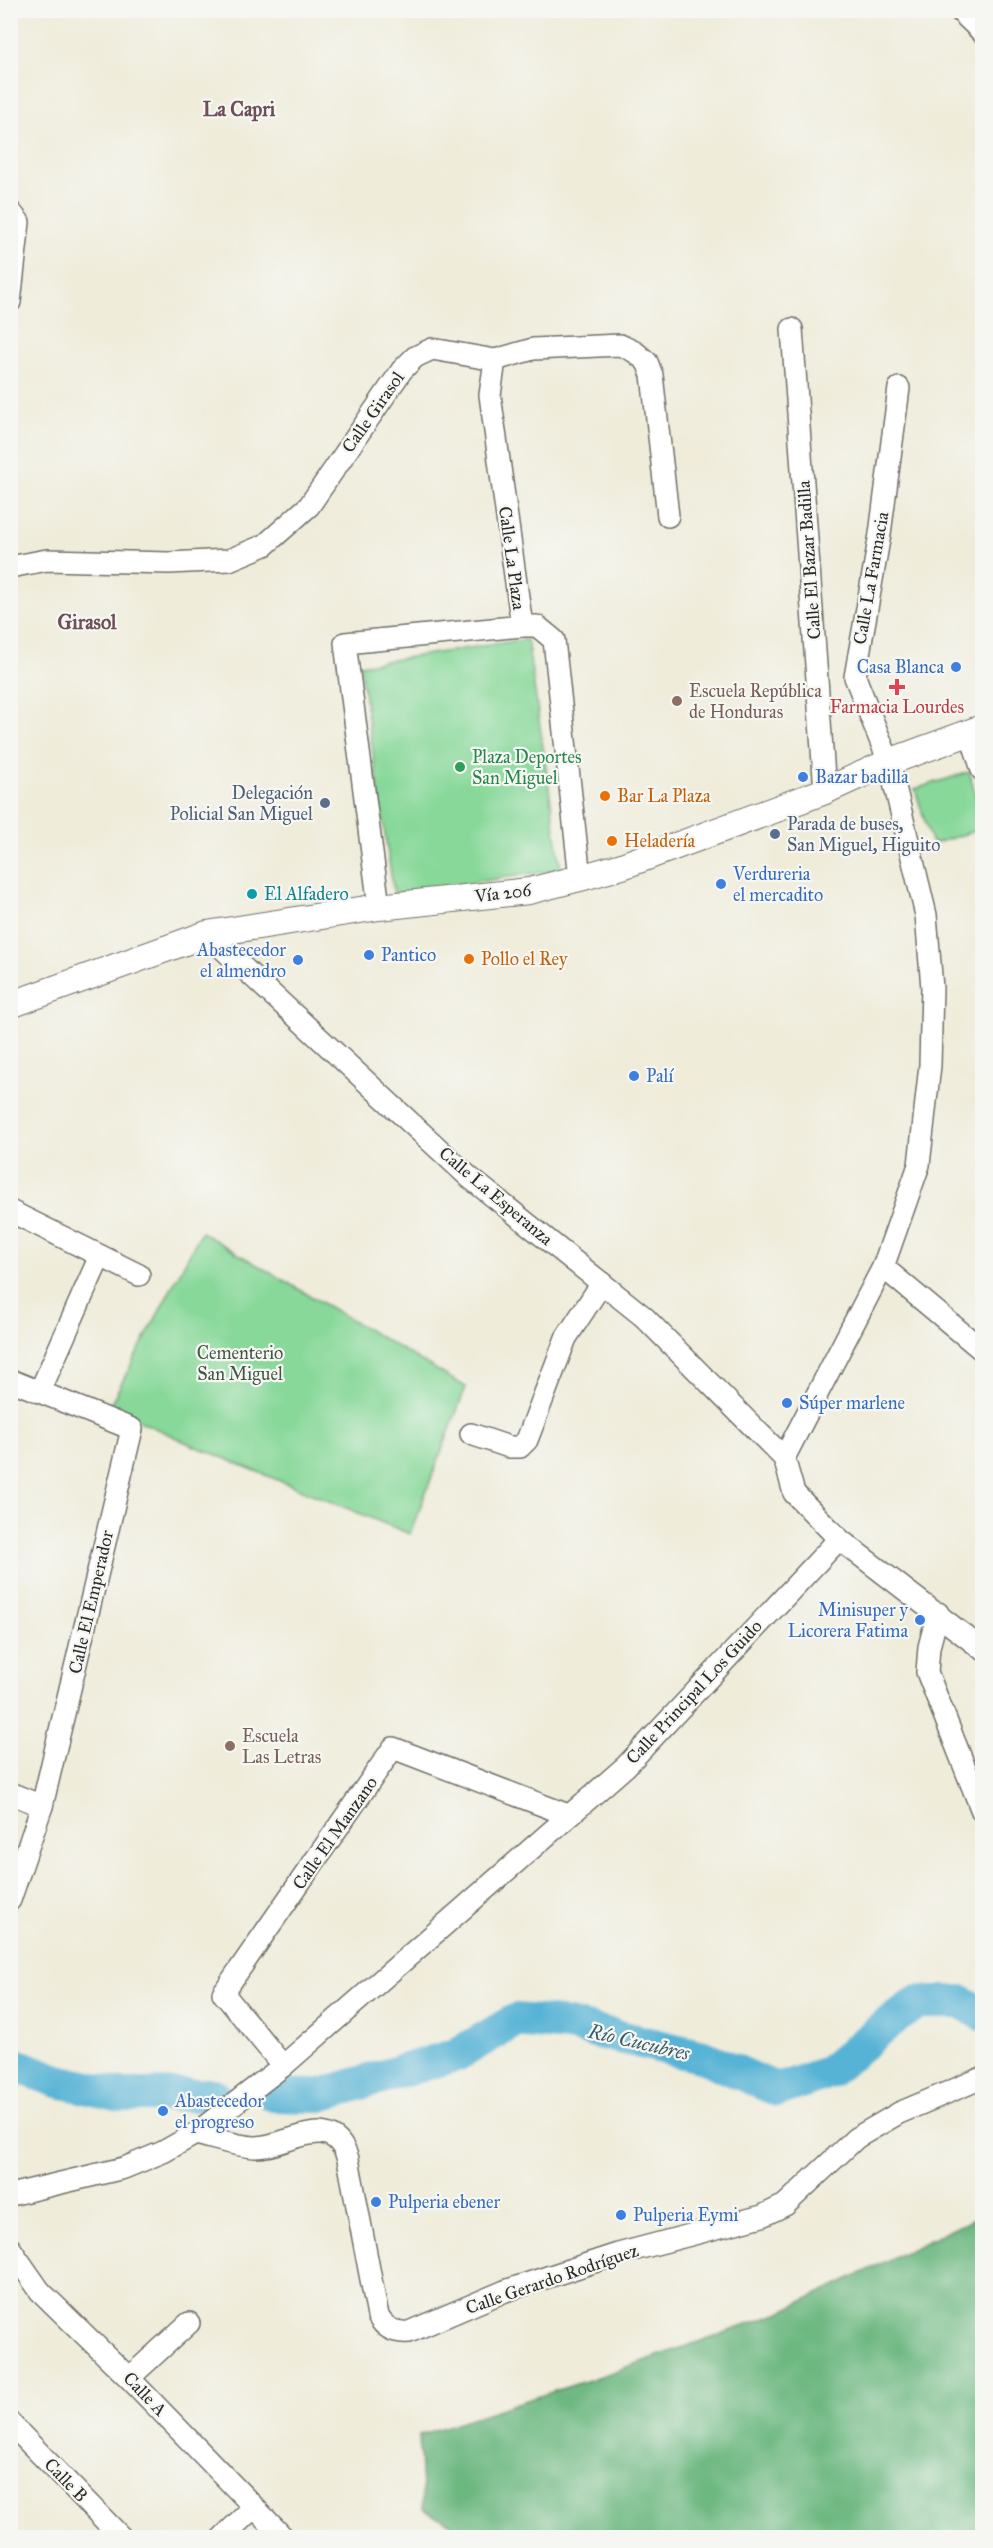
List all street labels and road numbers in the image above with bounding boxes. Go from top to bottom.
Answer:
street label: Calle Girasol [337,367,409,457]
street label: Calle El Bazar Badilla [792,479,826,640]
street label: Calle La Plaza [494,505,530,612]
street label: Calle La Farmacia [849,510,894,646]
street label: Vía 206 [472,879,533,908]
street label: Calle La Esperanza [435,1142,558,1250]
street label: Calle El Emperador [64,1528,118,1676]
street label: Calle Principal Los Guido [621,1615,767,1769]
street label: Calle El Manzano [288,1772,382,1894]
street label: Calle Gerardo Rodríguez [463,2239,642,2320]
street label: Calle A [119,2367,171,2421]
street label: Calle B [40,2453,92,2507]

